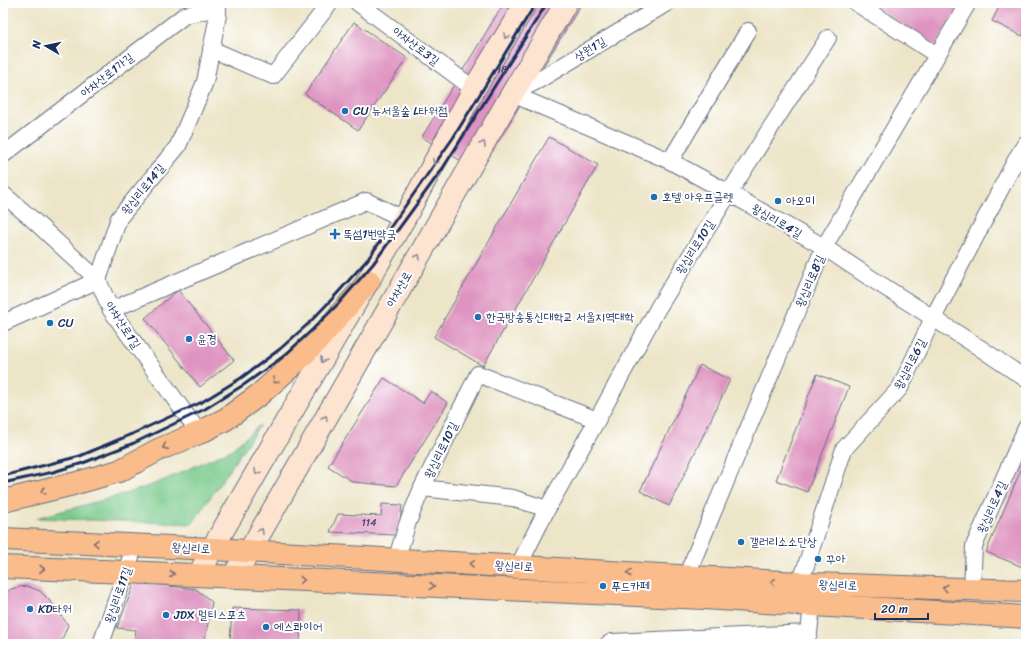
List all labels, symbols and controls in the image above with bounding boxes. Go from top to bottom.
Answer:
street label: 아차산로3길 [387,21,445,72]
north arrow [26,26,66,66]
street label: 상원1길 [570,31,611,67]
one-way arrow [503,32,511,39]
text: N [26,39,47,51]
street label: 아차산로1가길 [75,47,139,103]
house number: 18 [497,61,507,79]
place label: CU 뉴서울숲 L타워점 [353,100,448,122]
marker: CU 뉴서울숲 L타워점 [340,106,350,116]
one-way arrow [478,141,485,148]
street label: 왕십리로14길 [115,158,171,220]
one-way arrow [433,158,440,165]
place label: 호텔 아우프글렛 [662,186,733,208]
place label: 아오미 [786,190,815,212]
marker: 호텔 아우프글렛 [649,192,659,202]
marker: 아오미 [773,196,783,206]
street label: 왕십리로4길 [747,198,807,245]
street label: 왕십리로10길 [670,215,721,279]
place label: 뚝섬1번약국 [343,223,396,245]
marker: 뚝섬1번약국 [330,229,340,239]
street label: 왕십리로8길 [789,251,831,311]
one-way arrow [413,254,421,261]
street label: 아차산로 [380,267,418,311]
street label: 아차산로1길 [99,297,147,354]
place label: 한국방송통신대학교 서울지역대학 [486,306,634,328]
place label: CU [58,312,74,334]
marker: 한국방송통신대학교 서울지역대학 [473,312,483,322]
marker: CU [45,318,55,328]
place label: 윤경 [197,328,216,350]
marker: 윤경 [184,334,194,344]
street label: 왕십리로6길 [888,334,932,394]
one-way arrow [320,356,327,363]
one-way arrow [272,376,280,383]
one-way arrow [321,415,328,422]
street label: 왕십리로10길 [418,417,464,482]
one-way arrow [161,442,169,450]
one-way arrow [255,468,262,475]
street label: 왕십리로4길 [971,477,1014,537]
one-way arrow [40,486,47,495]
house number: 114 [362,514,376,532]
one-way arrow [256,528,263,535]
place label: 갤러리소소단상 [749,531,817,553]
street label: 왕십리로 [171,536,211,560]
marker: 갤러리소소단상 [736,537,746,547]
one-way arrow [93,539,99,548]
place label: 꾸아 [826,548,846,570]
street label: 왕십리로 [494,554,534,578]
marker: 꾸아 [813,554,823,564]
one-way arrow [469,560,475,568]
street label: 왕십리로11길 [98,563,138,626]
one-way arrow [39,565,45,573]
one-way arrow [169,569,175,578]
one-way arrow [626,569,632,578]
street label: 왕십리로 [818,573,858,597]
one-way arrow [299,575,305,584]
place label: 푸드카페 [611,575,650,597]
one-way arrow [770,578,776,586]
one-way arrow [429,581,435,590]
marker: 푸드카페 [598,581,608,591]
one-way arrow [942,584,948,592]
scale bar [875,595,928,621]
place label: KD타워 [38,598,72,620]
text: 20 m [881,598,908,620]
marker: KD타워 [25,604,35,614]
place label: JDX 멀티스포츠 [173,604,246,626]
marker: JDX 멀티스포츠 [161,610,171,620]
place label: 에스콰이어 [274,616,322,638]
marker: 에스콰이어 [261,622,271,632]

